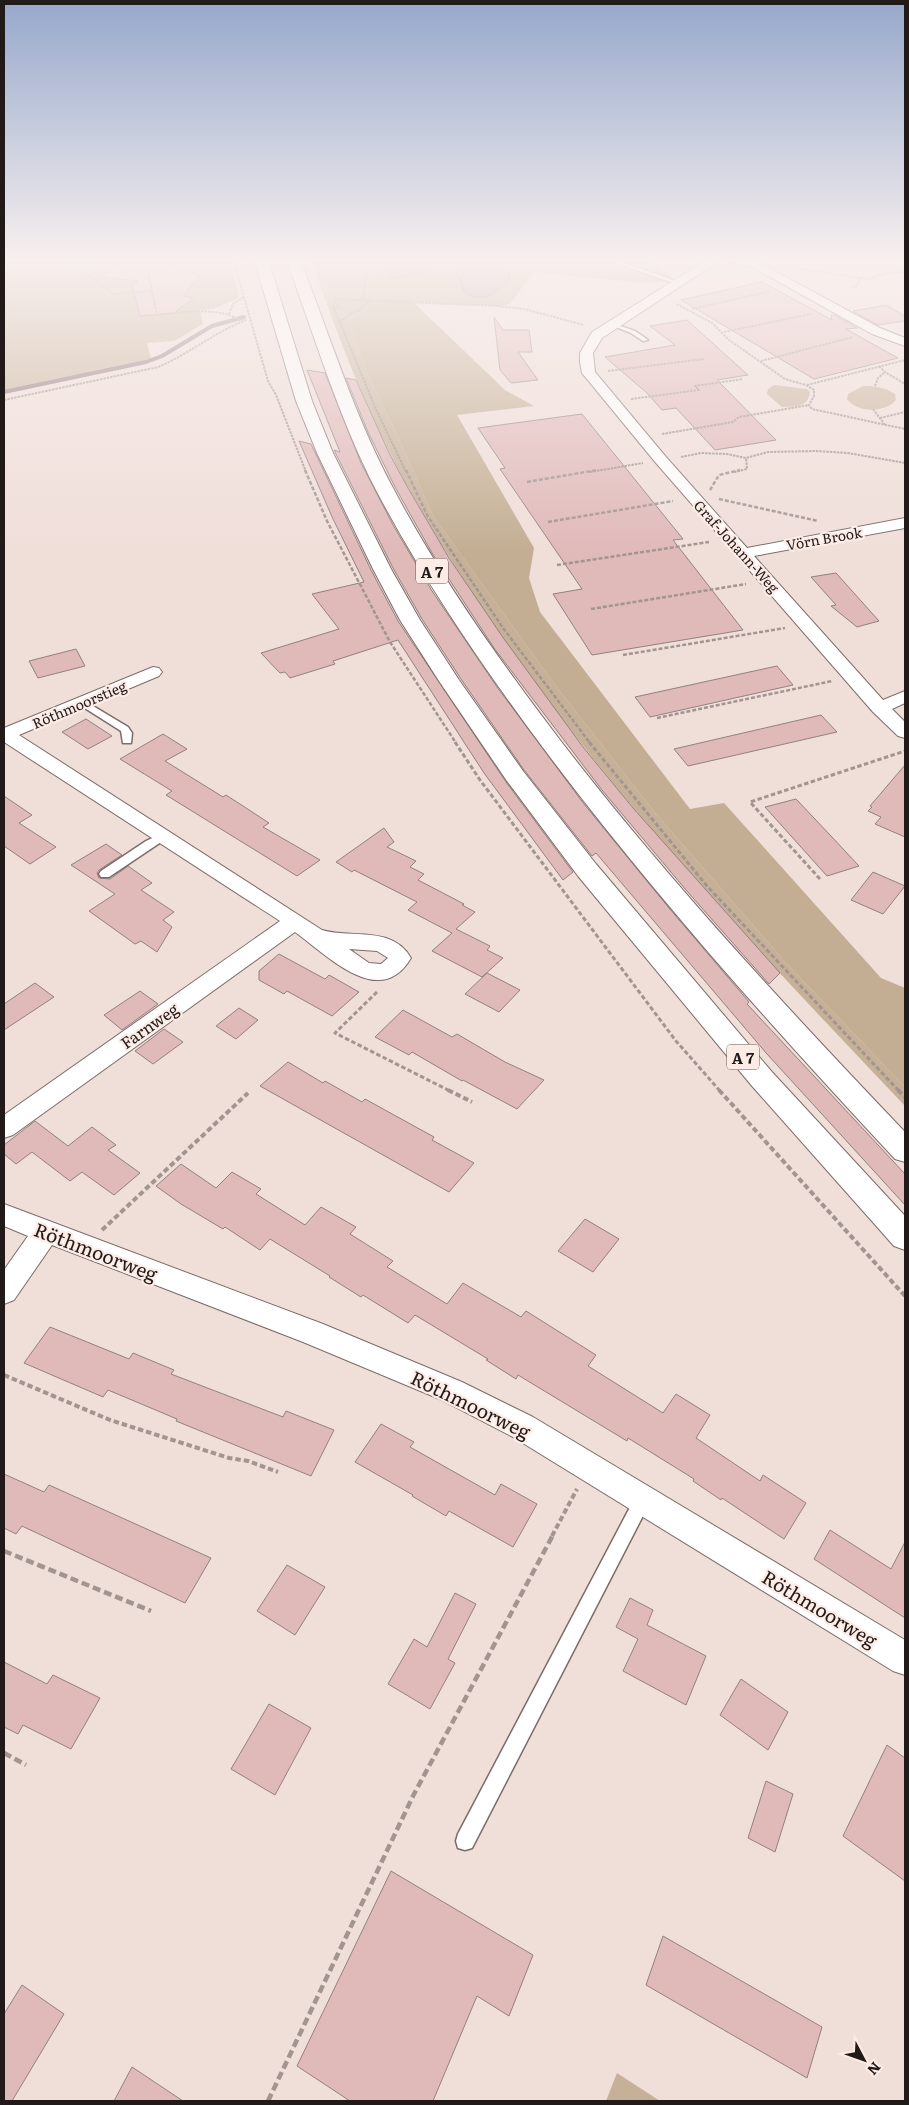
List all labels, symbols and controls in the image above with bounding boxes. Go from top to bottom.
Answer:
street label: Graf-Johann-Weg [690,495,784,597]
street label: Vörn Brook [784,521,864,555]
road number: A 7 [416,558,448,584]
street label: Röthmoorstieg [29,675,129,733]
street label: Farnweg [115,996,183,1054]
road number: A 7 [727,1044,759,1070]
street label: Röthmoorweg [30,1215,162,1288]
street label: Röthmoorweg [406,1363,536,1445]
street label: Röthmoorweg [757,1563,883,1654]
north arrow [839,2035,889,2085]
text: N [863,2058,886,2080]

